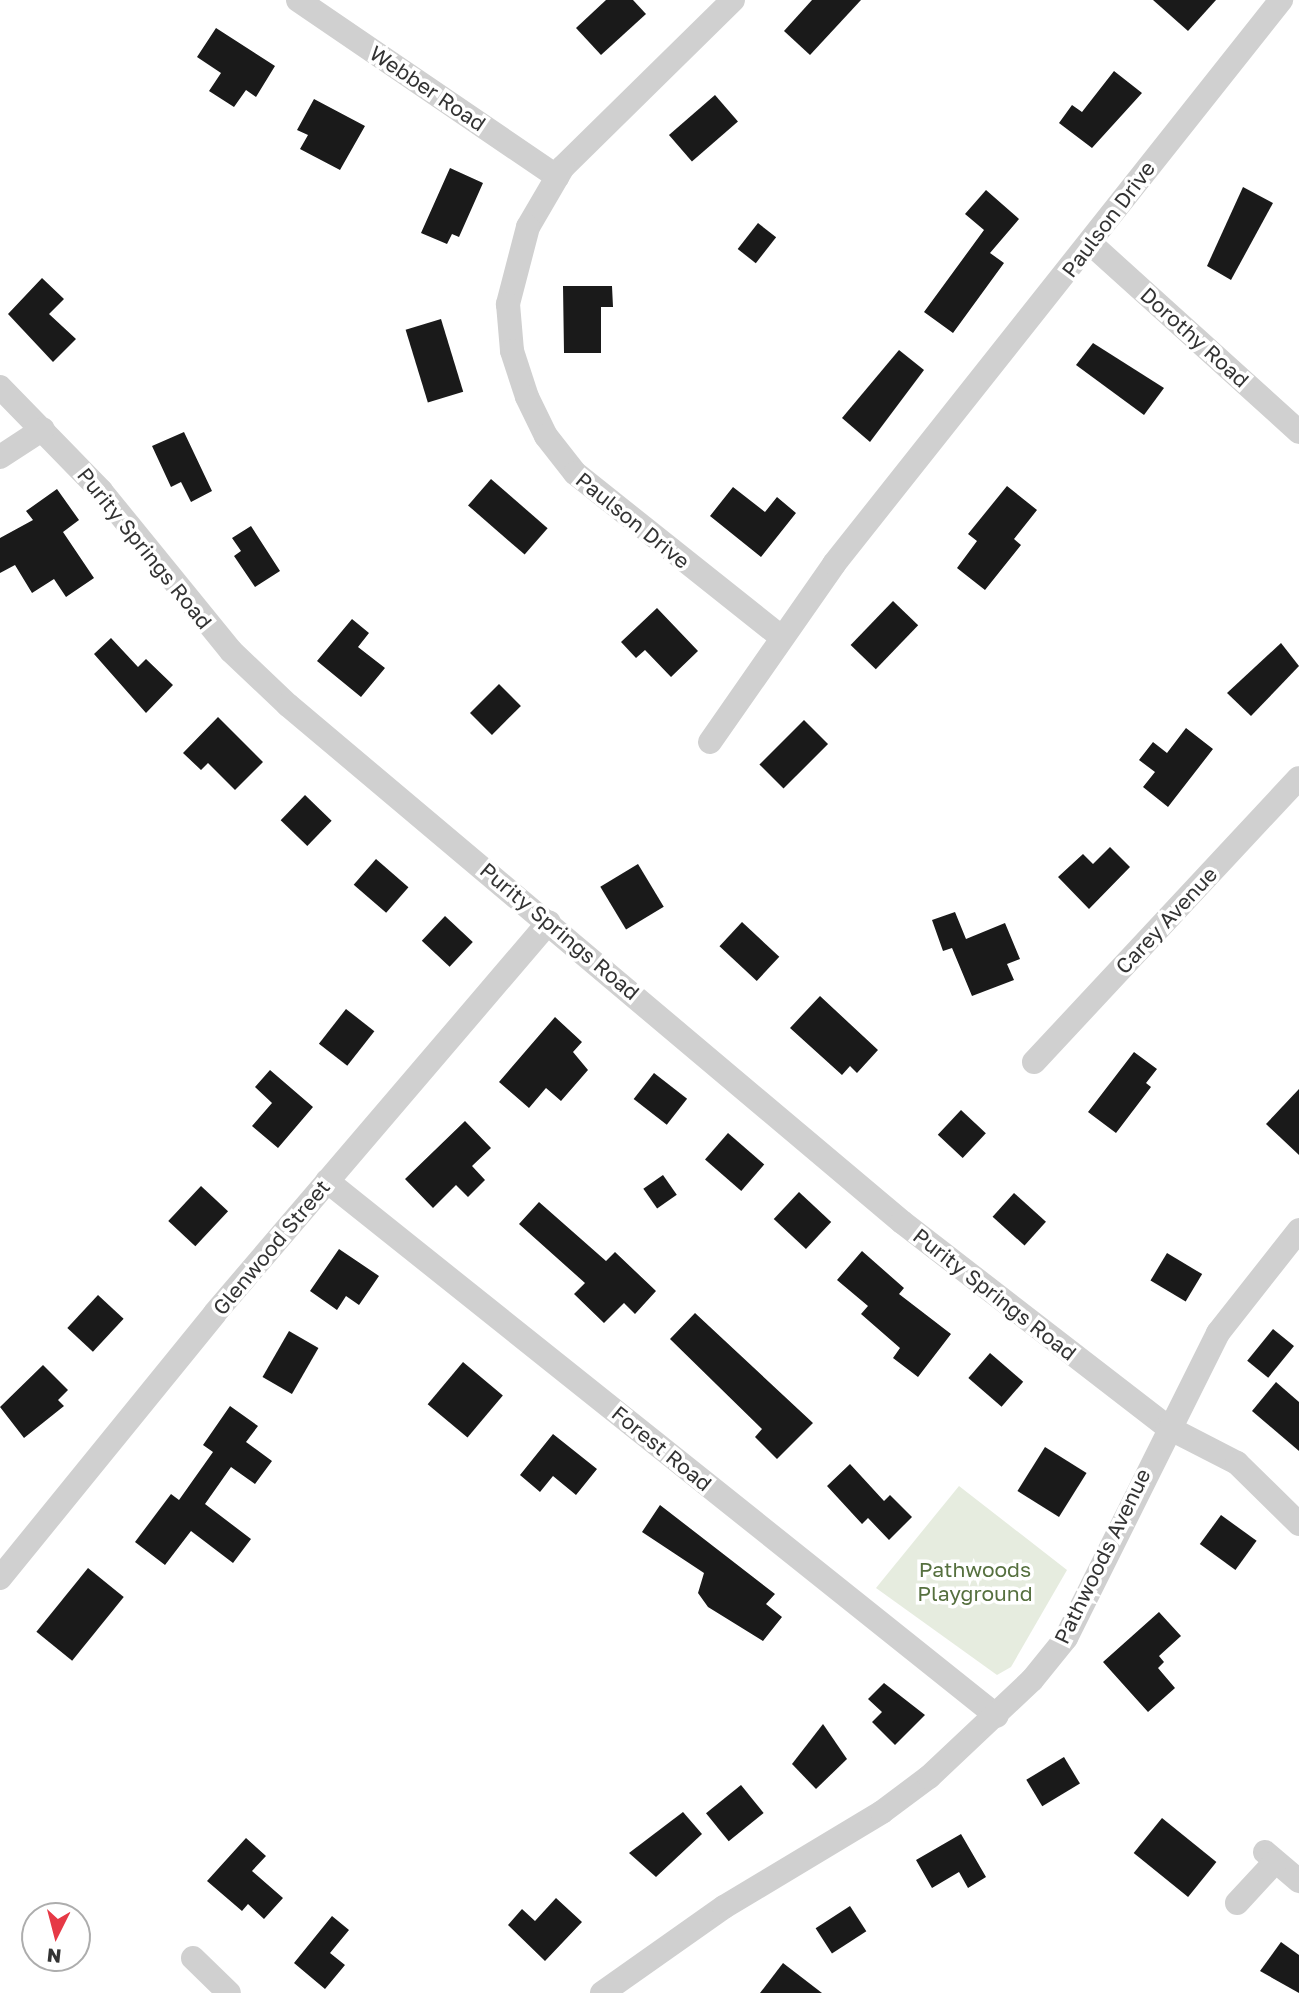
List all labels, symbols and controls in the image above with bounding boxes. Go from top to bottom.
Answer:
street label: Webber Road [365,40,491,136]
street label: Paulson Drive [1056,156,1160,282]
street label: Dorothy Road [1136,282,1254,392]
street label: Purity Springs Road [72,462,218,634]
street label: Paulson Drive [571,467,695,573]
street label: Purity Springs Road [475,857,645,1005]
street label: Carey Avenue [1110,861,1222,979]
street label: Glenwood Street [207,1174,335,1320]
street label: Purity Springs Road [908,1223,1082,1365]
street label: Forest Road [607,1400,717,1496]
street label: Pathwoods Avenue [1049,1464,1155,1648]
park label: Pathwoods Playground [917,1556,1033,1606]
north arrow [21,1902,91,1972]
text: N [46,1944,62,1969]

